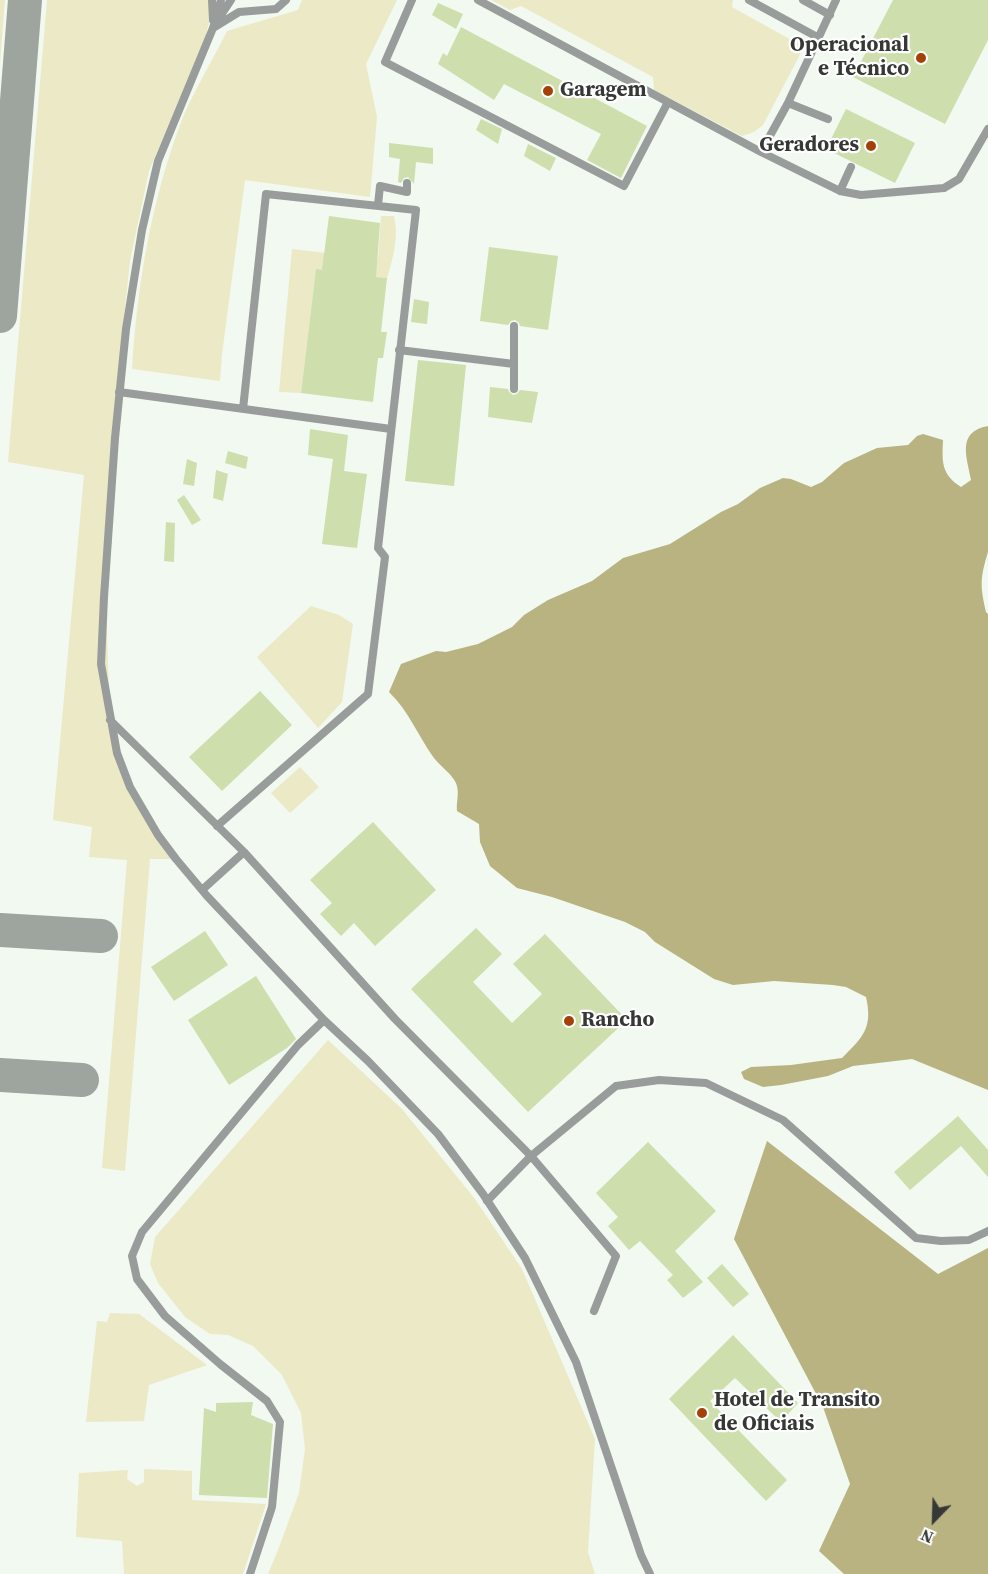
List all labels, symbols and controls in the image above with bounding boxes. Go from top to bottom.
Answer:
place label: Operacional e Técnico [790,33,909,83]
marker: Operacional e Técnico [914,51,928,65]
place label: Garagem [560,78,646,104]
marker: Garagem [541,84,555,98]
place label: Geradores [759,133,859,159]
marker: Geradores [864,139,878,153]
place label: Rancho [581,1008,654,1034]
marker: Rancho [562,1014,576,1028]
place label: Hotel de Transito de Oficiais [714,1388,880,1438]
marker: Hotel de Transito de Oficiais [695,1406,709,1420]
north arrow [904,1490,964,1550]
text: N [917,1524,937,1549]

